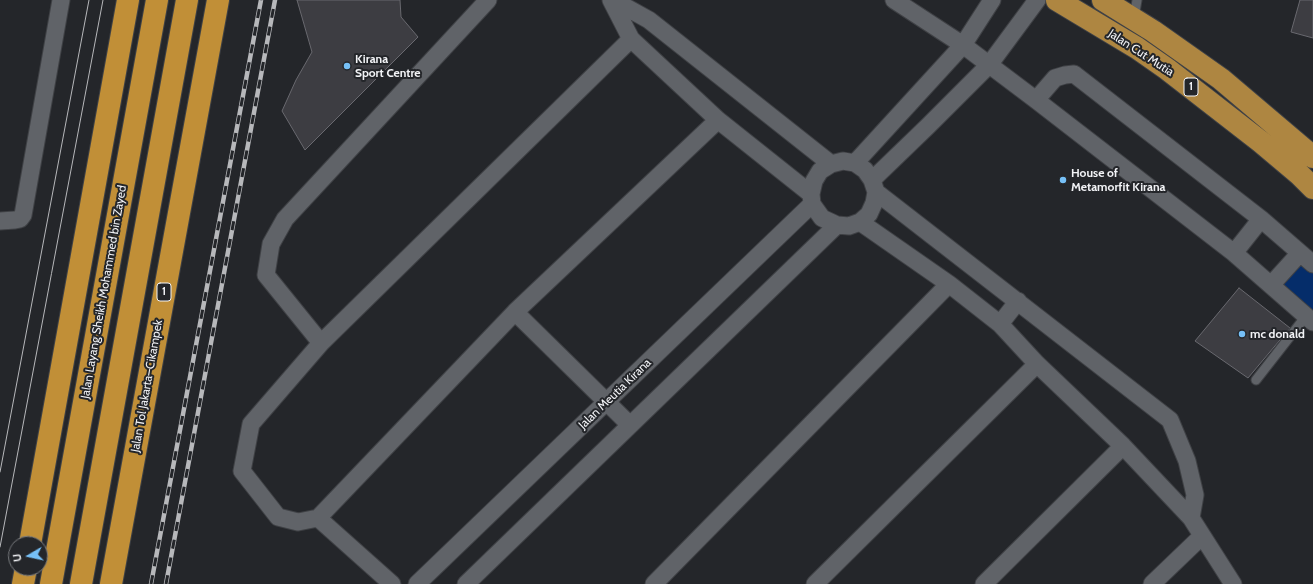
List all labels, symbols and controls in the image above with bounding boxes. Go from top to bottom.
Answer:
street label: Jalan Cut Mutia [1106,26,1176,80]
place label: Kirana Sport Centre [355,52,420,80]
marker: Kirana Sport Centre [342,61,352,71]
road number: 1 [1184,78,1198,96]
place label: House of Metamorfit Kirana [1071,166,1165,194]
marker: House of Metamorfit Kirana [1058,175,1068,185]
street label: Jalan Layang Sheikh Mohammed bin Zayed [78,184,130,400]
road number: 1 [157,283,171,301]
street label: Jalan Tol Jakarta–Cikampek [128,319,166,453]
place label: mc donald [1250,327,1305,341]
marker: mc donald [1237,329,1247,339]
street label: Jalan Meutia Kirana [576,356,654,432]
north arrow [8,536,48,576]
text: U [10,553,25,563]

